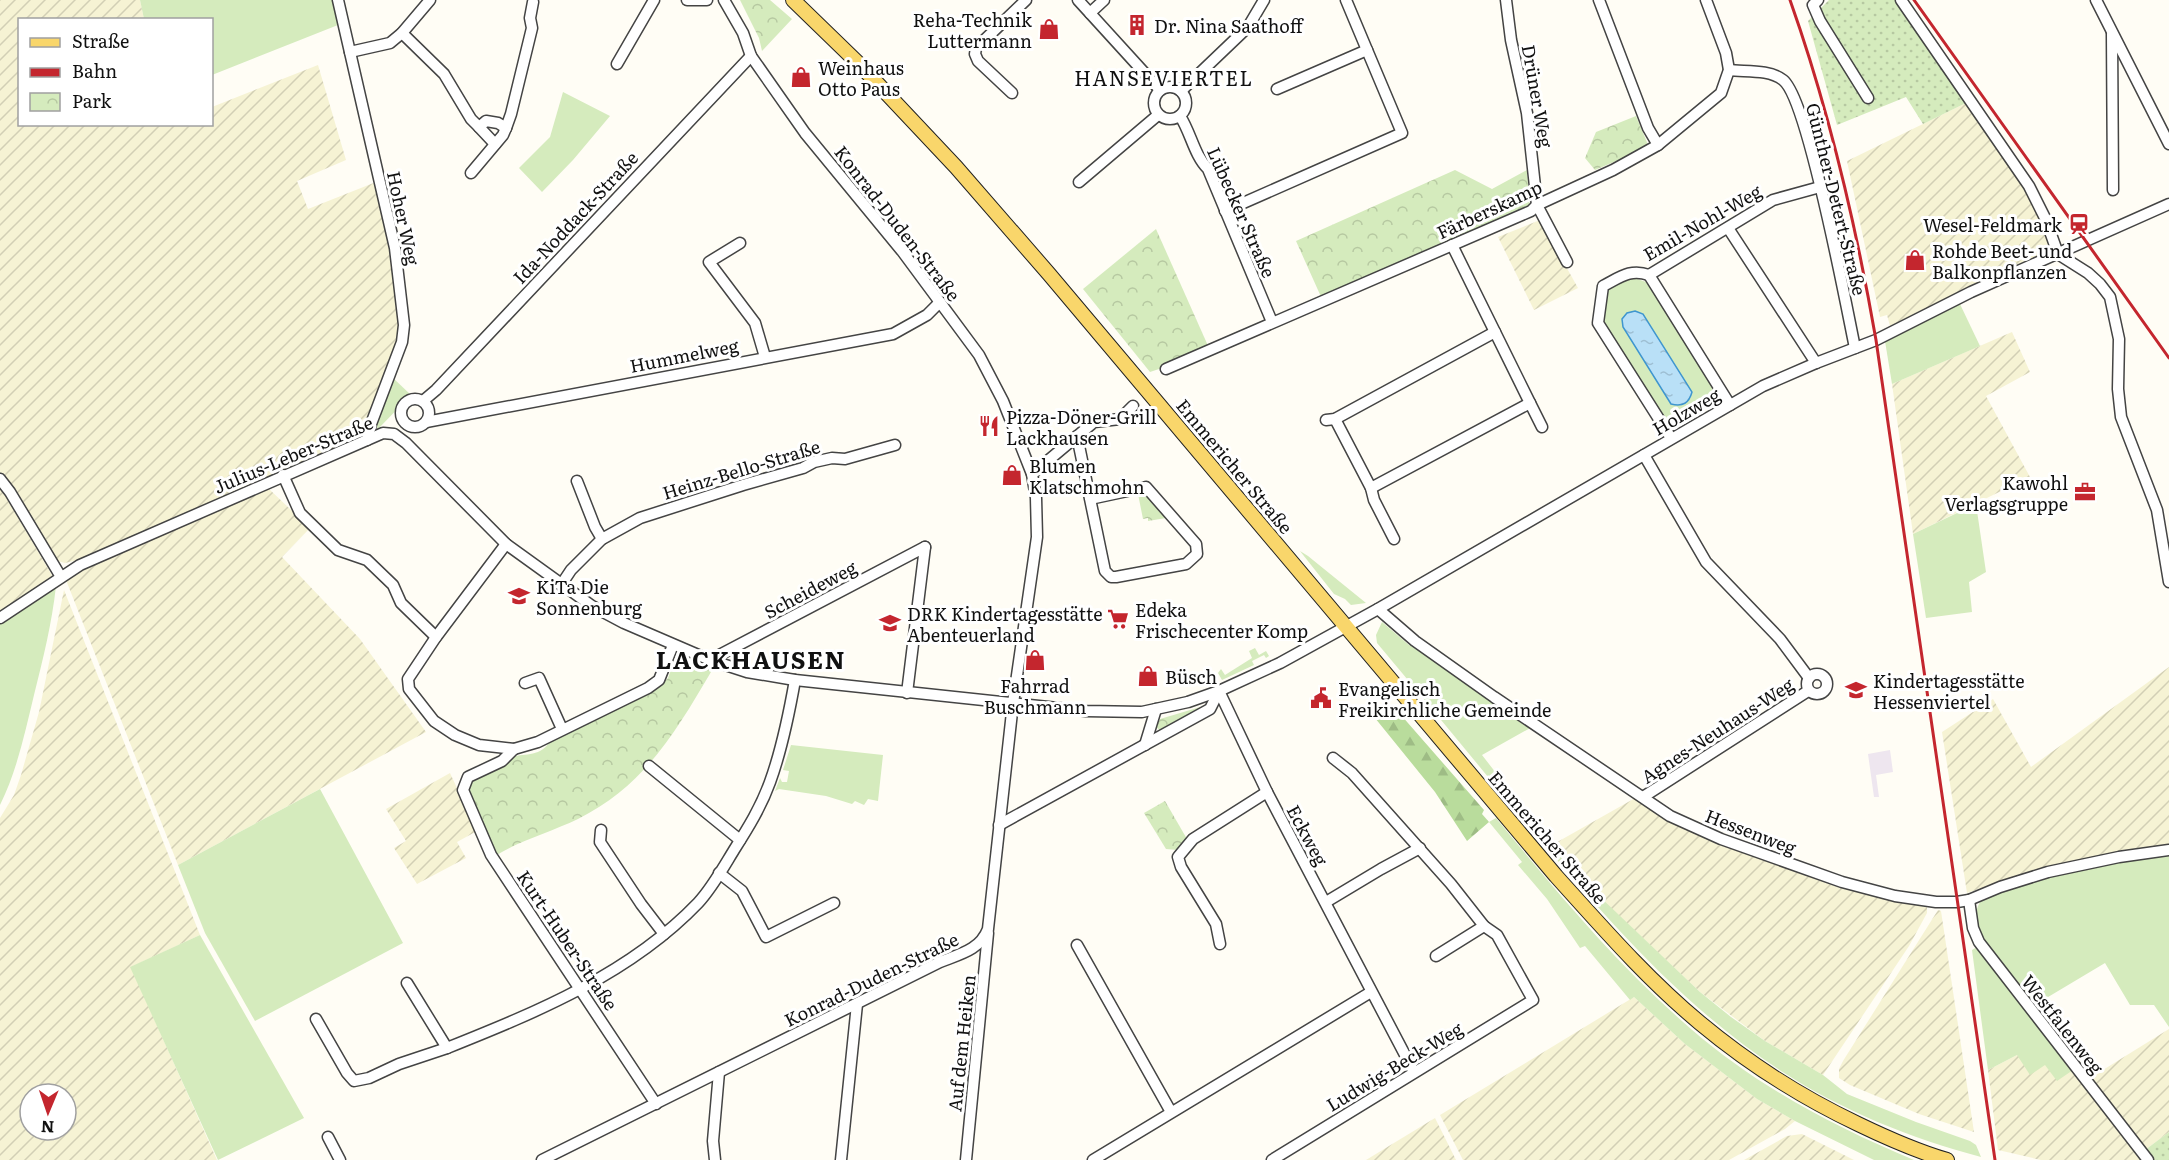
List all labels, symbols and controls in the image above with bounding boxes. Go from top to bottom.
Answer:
place label: Reha-Technik Luttermann [913,6,1033,54]
place label: Dr. Nina Saathoff [1154,12,1305,39]
building icon: Dr. Nina Saathoff [1125,13,1149,37]
shop icon: Reha-Technik Luttermann [1037,17,1061,41]
legend [18,18,213,126]
text: Straße [72,27,129,54]
street label: Drüner Weg [1516,42,1561,151]
place label: Weinhaus Otto Paus [818,54,904,102]
text: Bahn [72,57,117,84]
district label: HANSEVIERTEL [1074,62,1254,92]
shop icon: Weinhaus Otto Paus [789,65,813,89]
text: Park [72,87,113,114]
street label: Günther-Detert-Straße [1800,100,1874,298]
street label: Konrad-Duden-Straße [829,139,967,307]
street label: Lübecker Straße [1201,142,1283,282]
street label: Ida-Noddack-Straße [506,145,644,289]
street label: Hoher Weg [381,168,427,269]
street label: Färberskamp [1432,173,1546,245]
street label: Emil-Nohl-Weg [1638,177,1767,267]
place label: Wesel-Feldmark [1923,211,2063,238]
station icon: Wesel-Feldmark [2067,212,2091,236]
place label: Rohde Beet- und Balkonpflanzen [1932,237,2072,285]
shop icon: Rohde Beet- und Balkonpflanzen [1903,248,1927,272]
street label: Hummelweg [627,331,742,379]
street label: Holzweg [1647,380,1726,441]
street label: Emmericher Straße [1170,393,1300,539]
place label: Pizza-Döner-Grill Lackhausen [1006,403,1156,451]
street label: Julius-Leber-Straße [209,408,377,500]
restaurant icon: Pizza-Döner-Grill Lackhausen [977,414,1001,438]
street label: Heinz-Bello-Straße [659,432,823,506]
place label: Blumen Klatschmohn [1029,452,1145,500]
shop icon: Blumen Klatschmohn [1000,463,1024,487]
place label: Kawohl Verlagsgruppe [1944,469,2068,517]
office icon: Kawohl Verlagsgruppe [2073,480,2097,504]
street label: Scheideweg [759,553,862,625]
place label: KiTa Die Sonnenburg [536,573,643,621]
school or university icon: KiTa Die Sonnenburg [507,584,531,608]
place label: Edeka Frischecenter Komp [1135,596,1308,644]
place label: DRK Kindertagesstätte Abenteuerland [907,600,1103,648]
supermarket icon: Edeka Frischecenter Komp [1106,607,1130,631]
school or university icon: DRK Kindertagesstätte Abenteuerland [878,611,902,635]
district label: LACKHAUSEN [656,641,846,676]
shop icon: Fahrrad Buschmann [1023,648,1047,672]
place label: Büsch [1165,663,1217,690]
shop icon: Büsch [1136,664,1160,688]
place label: Kindertagesstätte Hessenviertel [1873,667,2025,715]
street label: Agnes-Neuhaus-Weg [1635,670,1799,790]
place label: Fahrrad Buschmann [984,672,1086,720]
place label: Evangelisch Freikirchliche Gemeinde [1338,675,1551,723]
school or university icon: Kindertagesstätte Hessenviertel [1844,678,1868,702]
public building icon: Evangelisch Freikirchliche Gemeinde [1309,686,1333,710]
street label: Emmericher Straße [1482,764,1614,910]
street label: Eckweg [1281,800,1336,871]
street label: Hessenweg [1702,801,1801,861]
street label: Kurt-Huber-Straße [511,865,625,1015]
street label: Konrad-Duden-Straße [779,925,963,1033]
street label: Westfalenweg [2016,969,2111,1080]
street label: Auf dem Heiken [940,973,982,1113]
street label: Ludwig-Beck-Weg [1321,1014,1468,1117]
north arrow [18,1082,78,1142]
text: N [40,1116,55,1140]

